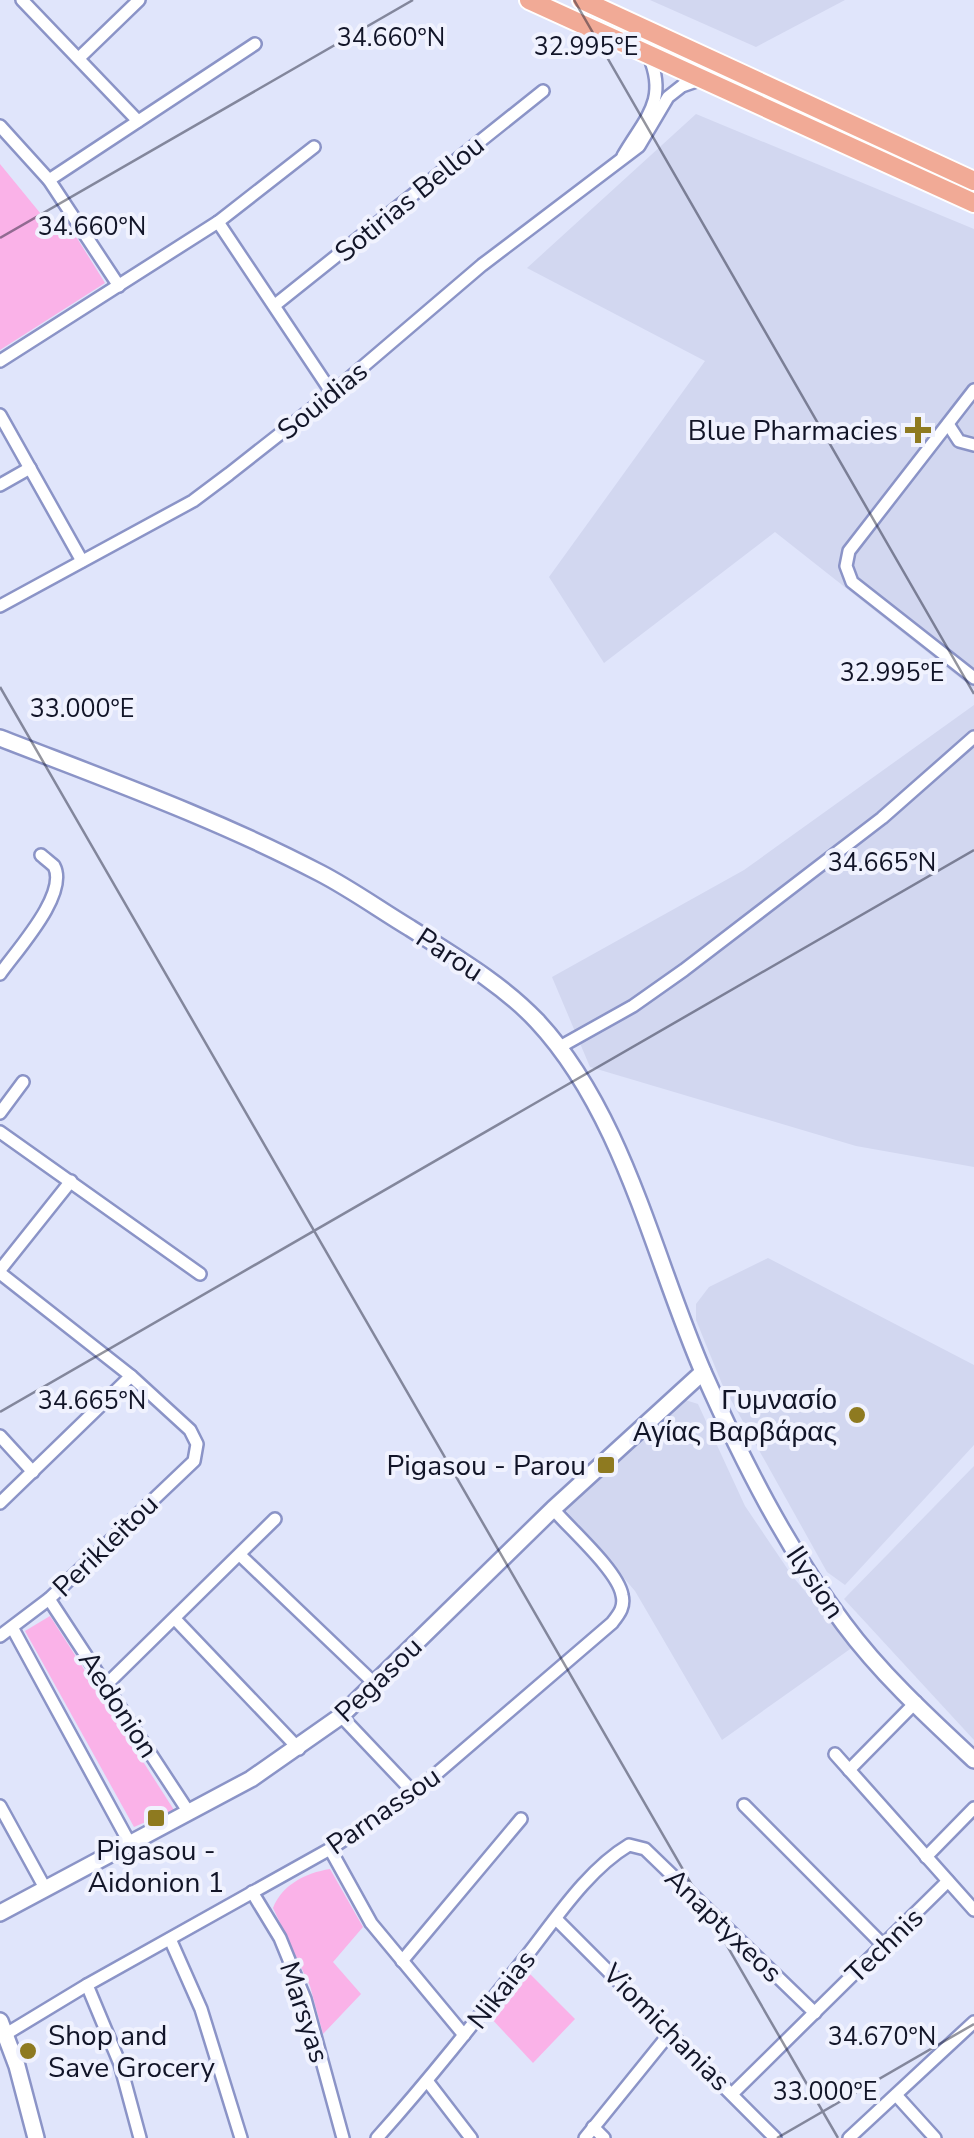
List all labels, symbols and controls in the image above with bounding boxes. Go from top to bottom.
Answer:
text: 34.660°N [337,21,445,55]
text: 32.995°E [534,30,638,64]
street label: Sotirias Bellou [327,127,493,271]
text: 34.660°N [38,210,146,244]
street label: Souidias [269,353,376,449]
place label: Blue Pharmacies [688,412,898,450]
marker: Blue Pharmacies [907,419,929,441]
text: 32.995°E [840,656,944,690]
text: 33.000°E [30,692,134,726]
text: 34.665°N [828,846,936,880]
street label: Parou [408,919,490,991]
place label: Γυμνασίο Αγίας Βαρβάρας [633,1381,837,1451]
text: 34.665°N [38,1384,146,1418]
marker: Γυμνασίο Αγίας Βαρβάρας [846,1404,868,1426]
place label: Pigasou - Parou [387,1447,586,1485]
marker: Pigasou - Parou [595,1454,617,1476]
street label: Perikleitou [45,1486,167,1606]
street label: Ilysion [777,1538,853,1627]
street label: Pegasou [327,1629,431,1731]
street label: Aedonion [69,1643,167,1766]
street label: Parnassou [319,1758,448,1864]
marker: Pigasou - Aidonion 1 [145,1807,167,1829]
place label: Pigasou - Aidonion 1 [88,1832,224,1902]
street label: Anaptyxeos [656,1860,790,1991]
street label: Technis [838,1899,932,1992]
street label: Nikaias [459,1942,545,2037]
street label: Viomichanias [593,1955,739,2100]
street label: Marsyas [270,1957,338,2068]
place label: Shop and Save Grocery [48,2017,215,2087]
text: 34.670°N [828,2020,936,2054]
marker: Shop and Save Grocery [17,2040,39,2062]
text: 33.000°E [773,2075,877,2109]

